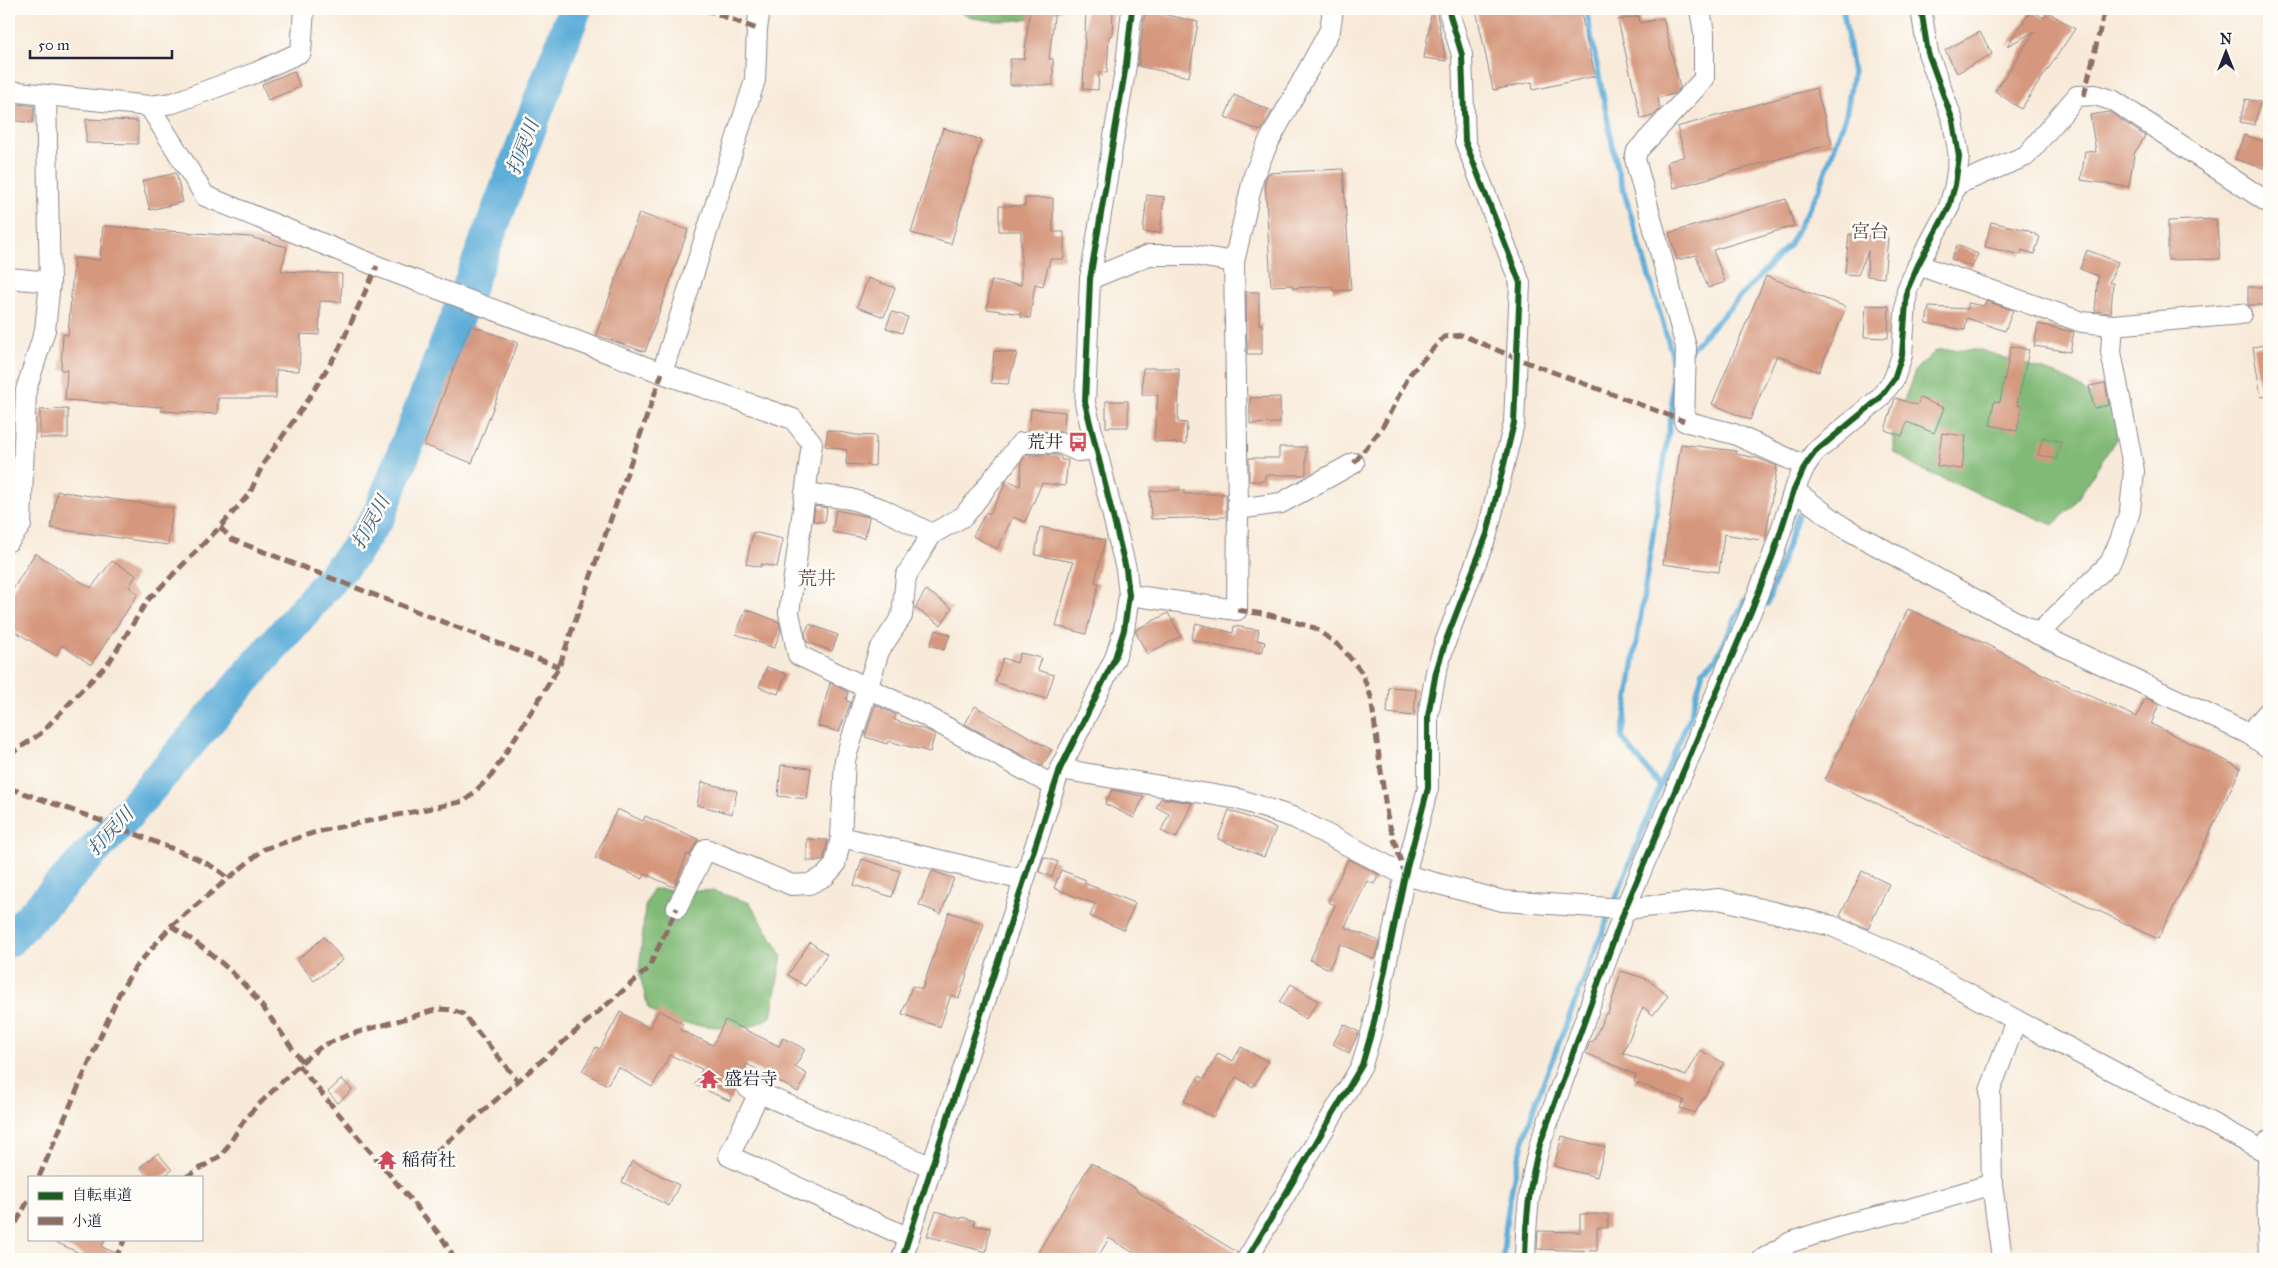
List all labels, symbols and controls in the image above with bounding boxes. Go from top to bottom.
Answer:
scale bar [30,28,172,60]
north arrow [2200,28,2250,78]
text: N [2220,31,2232,48]
text: 50 m [38,36,70,54]
water label: 打戻川 [502,115,544,178]
district label: 宮台 [1851,220,1889,243]
place label: 荒井 [1027,431,1063,453]
bus stop icon: 荒井 [1067,431,1089,453]
water label: 打戻川 [347,490,395,553]
district label: 荒井 [798,567,836,590]
water label: 打戻川 [83,801,140,860]
temple icon: 盛岩寺 [698,1068,720,1090]
place label: 盛岩寺 [724,1068,778,1090]
temple icon: 稲荷社 [376,1149,398,1171]
place label: 稲荷社 [402,1149,456,1171]
legend [28,1176,202,1240]
text: 自転車道 [72,1186,132,1204]
text: 小道 [72,1212,102,1230]

